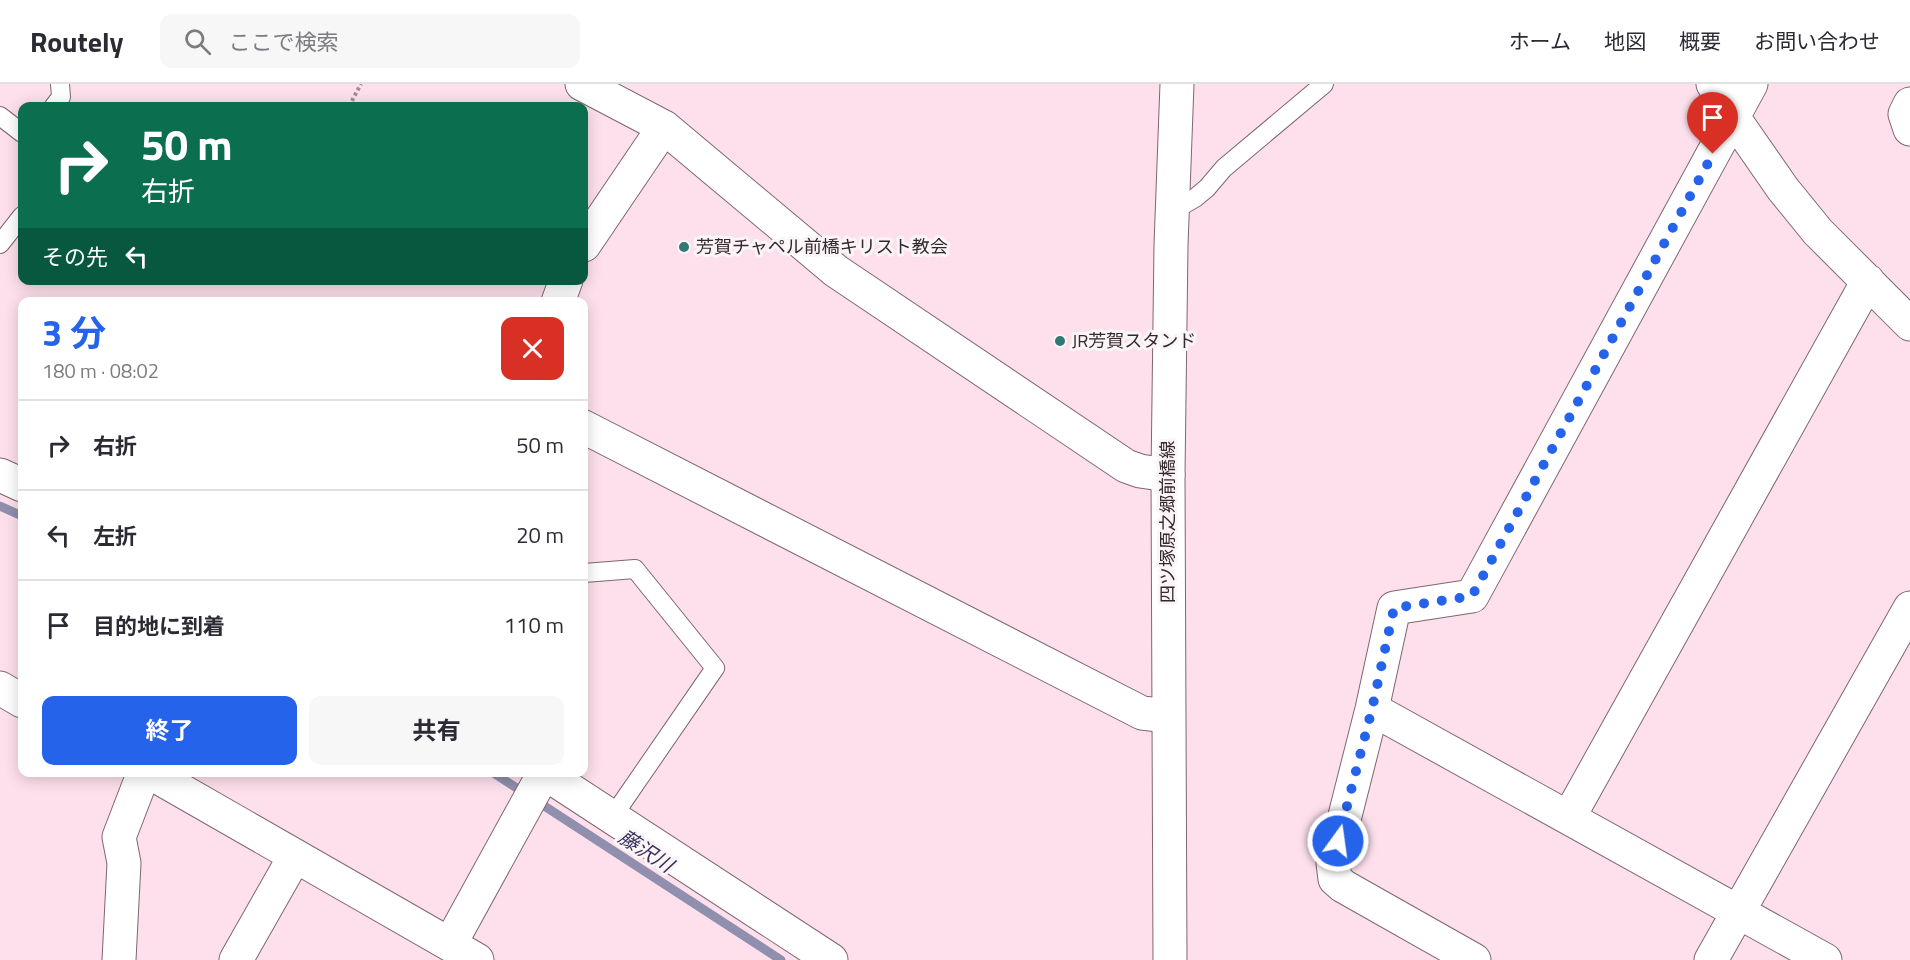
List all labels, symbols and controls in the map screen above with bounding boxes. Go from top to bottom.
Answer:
search box [160,14,580,68]
text: Routely [30,20,124,63]
icon: search [181,25,214,58]
text: ここで検索 [229,25,339,59]
text: ホーム [1509,25,1571,57]
text: 地図 [1604,25,1646,57]
text: 概要 [1679,25,1721,57]
text: お問い合わせ [1754,25,1880,57]
pin [1687,92,1738,154]
icon: arrive [1696,101,1729,134]
text: 50 m [141,112,233,176]
icon: right [42,126,120,204]
text: 右折 [141,170,195,211]
place label: 芳賀チャペル前橋キリスト教会 [696,233,948,260]
text: その先 [42,240,108,274]
icon: left [120,240,153,273]
marker: 芳賀チャペル前橋キリスト教会 [677,240,691,254]
text: 3 分 [42,305,106,360]
button: close [501,317,564,380]
place label: JR芳賀スタンド [1072,327,1196,354]
marker: JR芳賀スタンド [1053,334,1067,348]
text: 180 m · 08:02 [42,355,159,386]
text: 50 m [516,428,564,462]
icon: right [42,429,75,462]
text: 右折 [93,429,137,463]
street label: 四ツ塚原之郷前橋線 [1154,441,1181,603]
text: 20 m [516,518,564,552]
icon: left [42,519,75,552]
text: 左折 [93,519,137,553]
text: 110 m [504,608,564,642]
icon: arrive [42,609,75,642]
text: 目的地に到着 [93,609,225,643]
button: 終了 [42,696,297,765]
button: 共有 [309,696,564,765]
position arrow [1306,809,1370,873]
water label: 藤沢川 [613,821,682,881]

